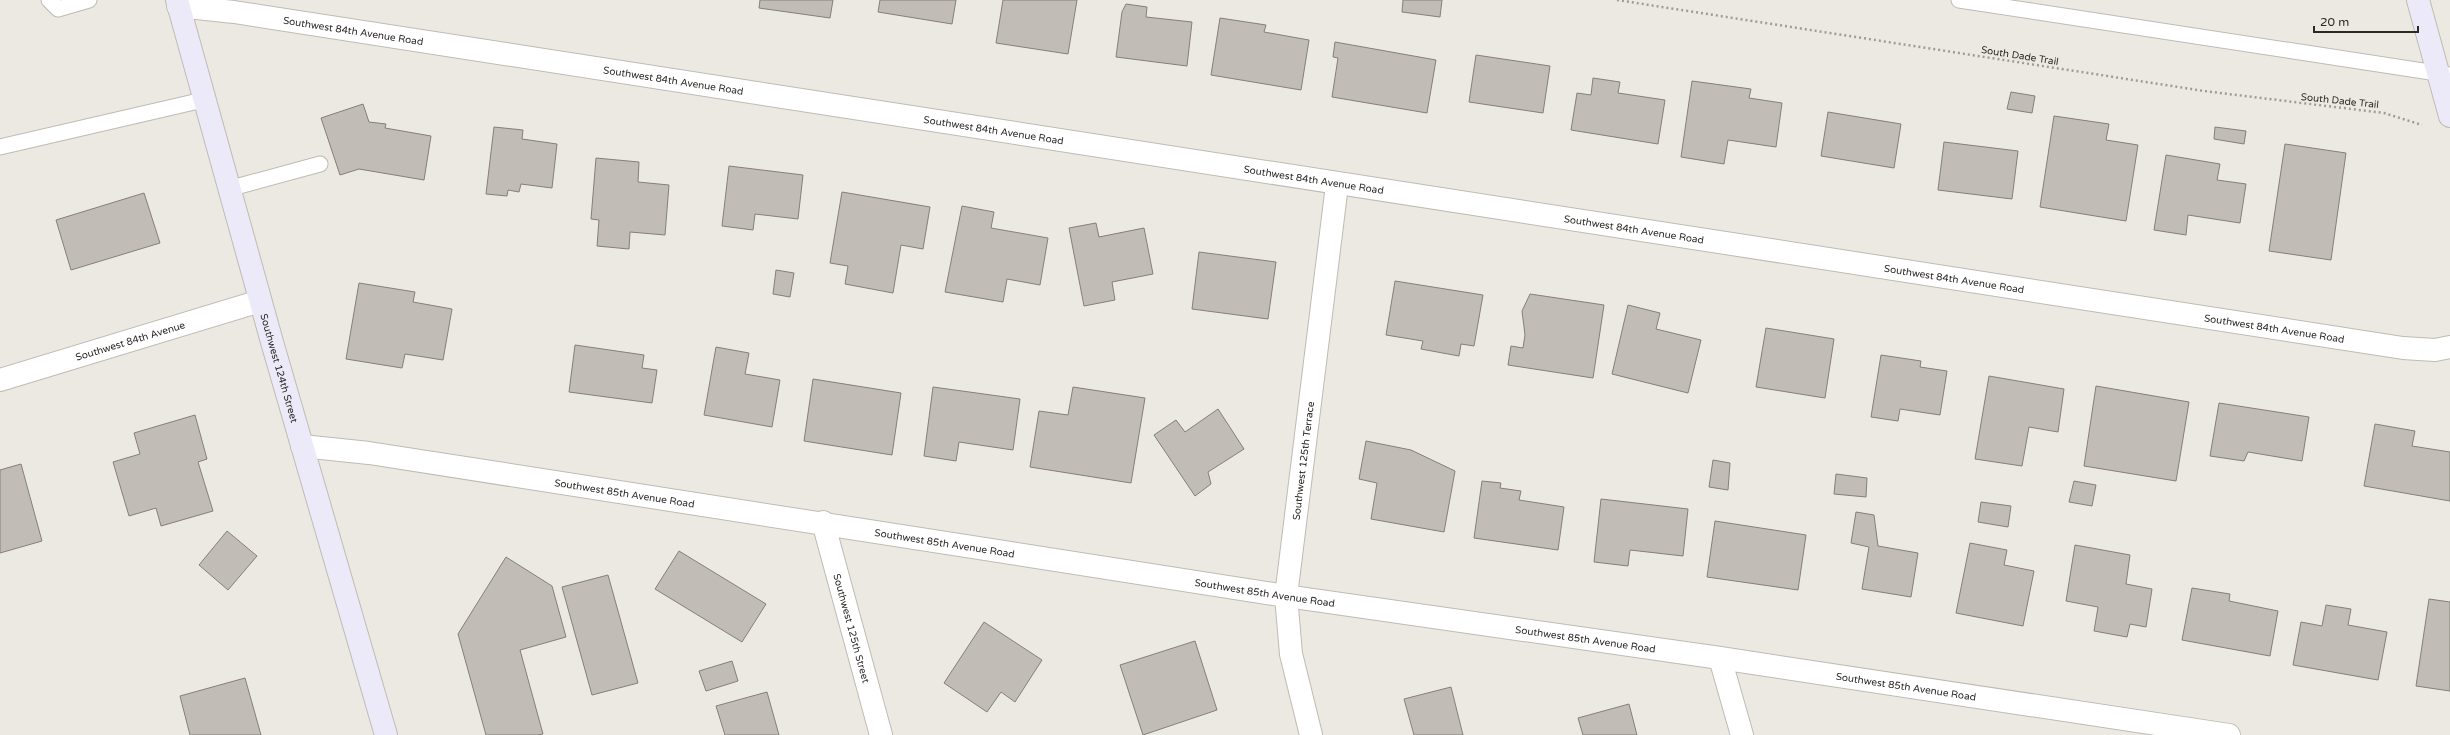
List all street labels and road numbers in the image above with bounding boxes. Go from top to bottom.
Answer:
street label: Southwest 84th Avenue Road [282,15,424,48]
street label: South Dade Trail [1980,44,2059,68]
street label: Southwest 84th Avenue Road [602,64,744,98]
street label: South Dade Trail [2300,91,2379,111]
street label: Southwest 84th Avenue Road [923,114,1064,147]
street label: Southwest 84th Avenue Road [1243,163,1385,197]
street label: Southwest 84th Avenue Road [1563,213,1705,247]
street label: Southwest 84th Avenue Road [1883,263,2025,296]
street label: Southwest 124th Street [257,312,300,424]
street label: Southwest 84th Avenue Road [2203,312,2345,346]
street label: Southwest 84th Avenue [74,319,187,364]
street label: Southwest 125th Terrace [1290,400,1317,521]
street label: Southwest 85th Avenue Road [554,477,695,511]
street label: Southwest 85th Avenue Road [874,527,1015,561]
street label: Southwest 125th Street [830,572,872,685]
street label: Southwest 85th Avenue Road [1194,577,1336,610]
street label: Southwest 85th Avenue Road [1514,624,1656,656]
street label: Southwest 85th Avenue Road [1835,671,1977,704]

